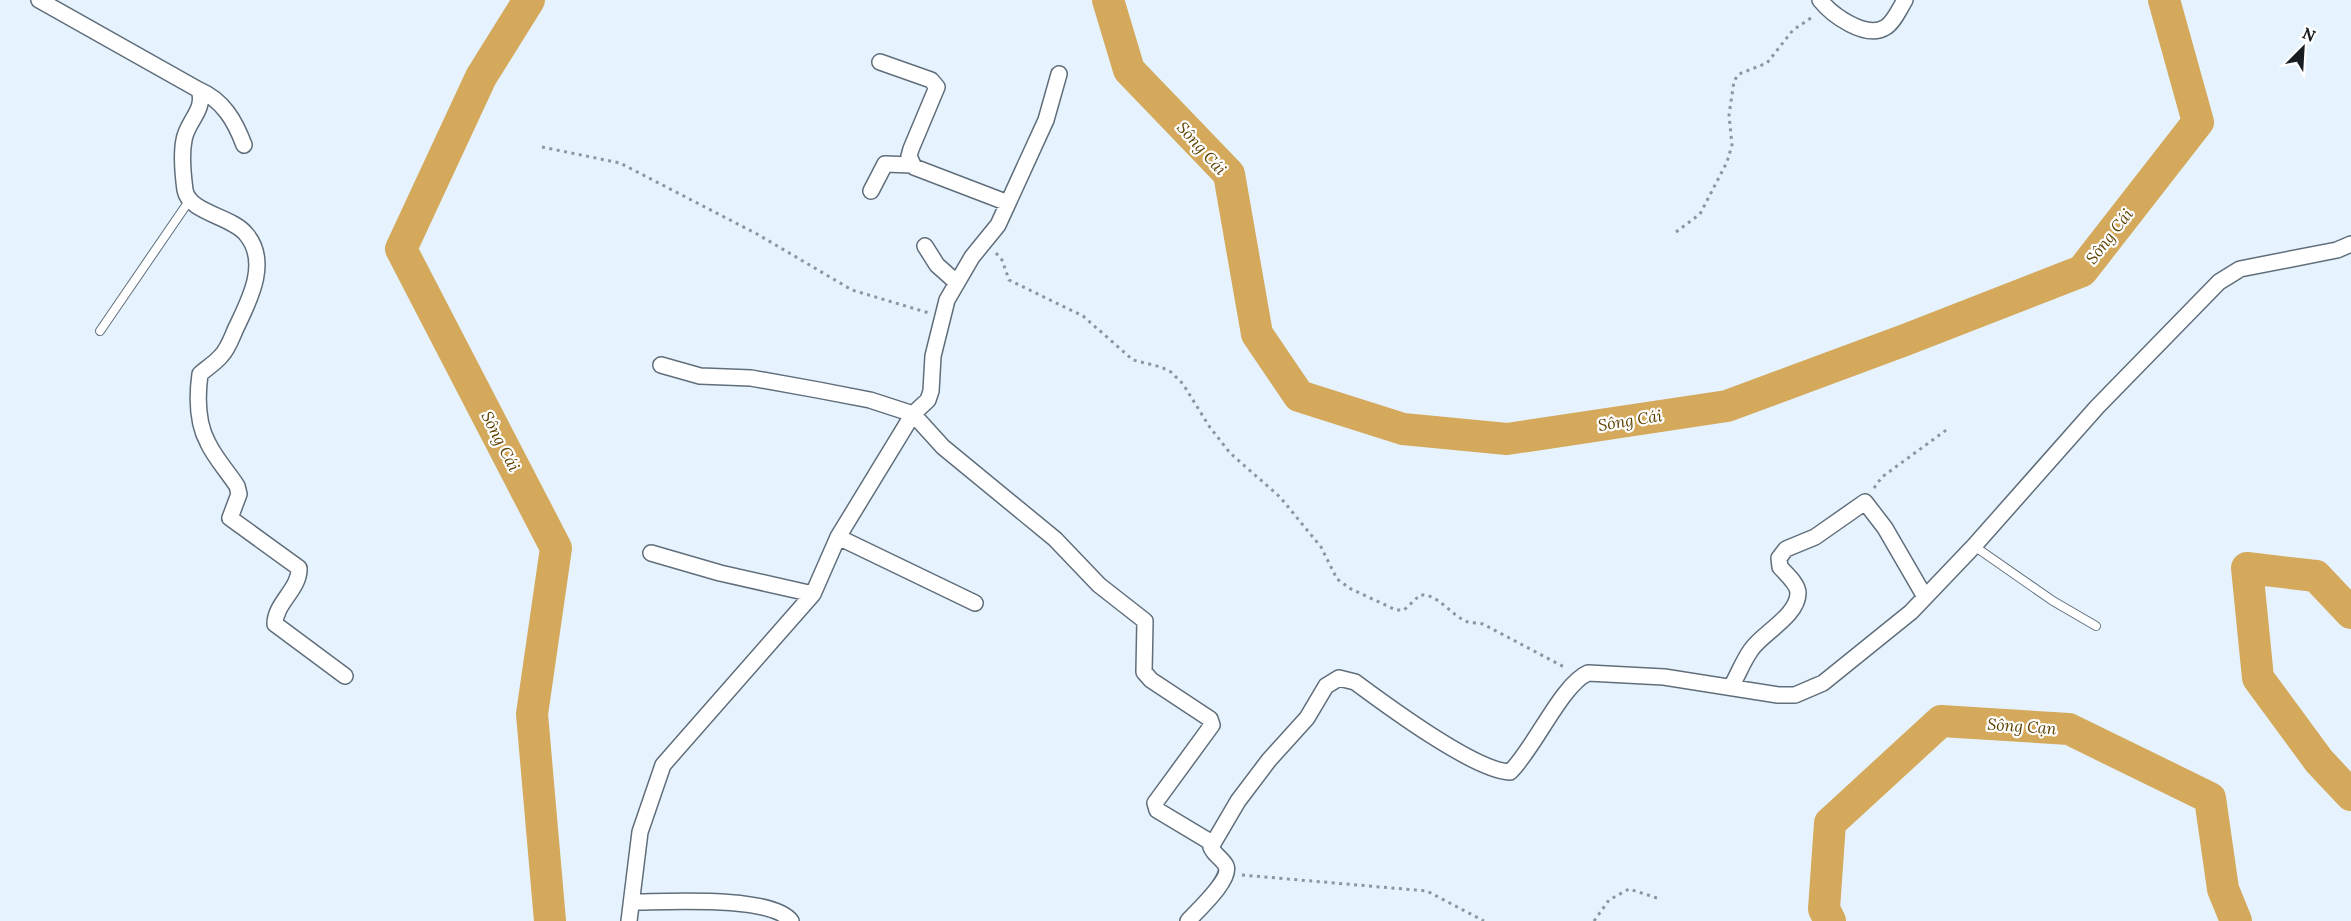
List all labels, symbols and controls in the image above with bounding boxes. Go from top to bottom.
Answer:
north arrow [2273,18,2333,78]
text: N [2299,23,2319,46]
water label: Sông Cái [1173,117,1231,179]
water label: Sông Cái [2081,204,2137,268]
water label: Sông Cái [1597,405,1663,435]
water label: Sông Cái [477,408,525,474]
water label: Sông Cạn [1987,714,2057,738]

